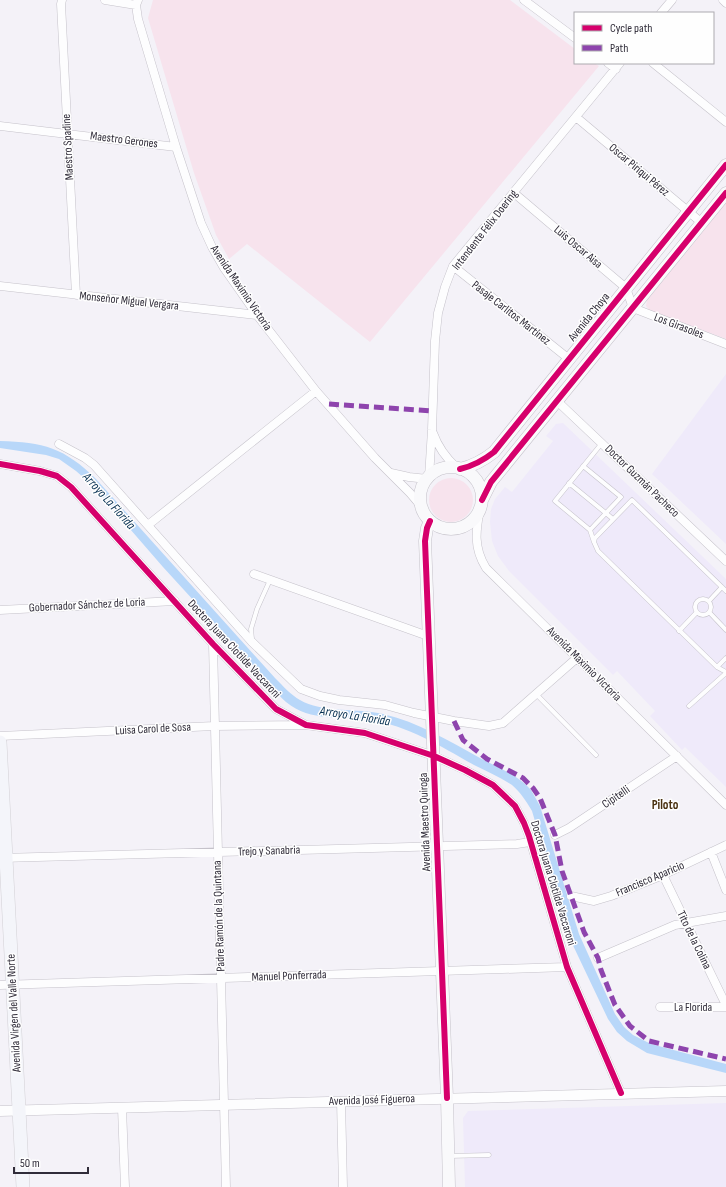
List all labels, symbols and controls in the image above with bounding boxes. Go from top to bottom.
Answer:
legend [574,12,714,64]
text: Cycle path [610,21,652,36]
text: Path [610,41,628,56]
street label: Maestro Spadine [59,113,77,181]
street label: Maestro Gerones [89,128,159,152]
street label: Oscar Piriqui Pérez [606,140,673,200]
street label: Intendente Félix Doering [449,187,521,273]
street label: Luis Oscar Aisa [551,222,606,272]
street label: Avenida Maximio Victoria [206,242,275,334]
street label: Pasaje Carlitos Martínez [469,278,554,349]
street label: Monseñor Miguel Vergara [78,288,180,314]
street label: Avenida Choya [564,289,613,345]
street label: Los Girasoles [652,310,706,342]
street label: Doctor Guzmán Pacheco [601,441,683,521]
water label: Arroyo La Florida [79,469,139,533]
street label: Gobernador Sánchez de Loria [28,594,146,616]
street label: Doctora Juana Clotilde Vaccaroni [184,596,284,702]
street label: Avenida Maximio Victoria [543,623,625,705]
water label: Arroyo La Florida [318,702,392,730]
street label: Luisa Carol de Sosa [115,720,192,738]
street label: Avenida Maestro Quiroga [416,772,434,873]
street label: Cipitelli [599,782,633,812]
district label: Piloto [652,797,679,813]
street label: Doctora Juana Clotilde Vaccaroni [527,819,579,947]
street label: Trejo y Sanabria [238,842,301,860]
street label: Francisco Aparicio [613,858,687,900]
street label: Padre Ramón de la Quintana [210,860,228,972]
street label: Tito de la Colina [673,908,715,972]
street label: Avenida Virgen del Valle Norte [3,953,25,1074]
street label: Manuel Ponferrada [251,967,327,985]
street label: La Florida [674,1000,712,1015]
street label: Avenida José Figueroa [328,1091,416,1109]
scale bar [14,1149,88,1175]
text: 50 m [20,1156,40,1171]

